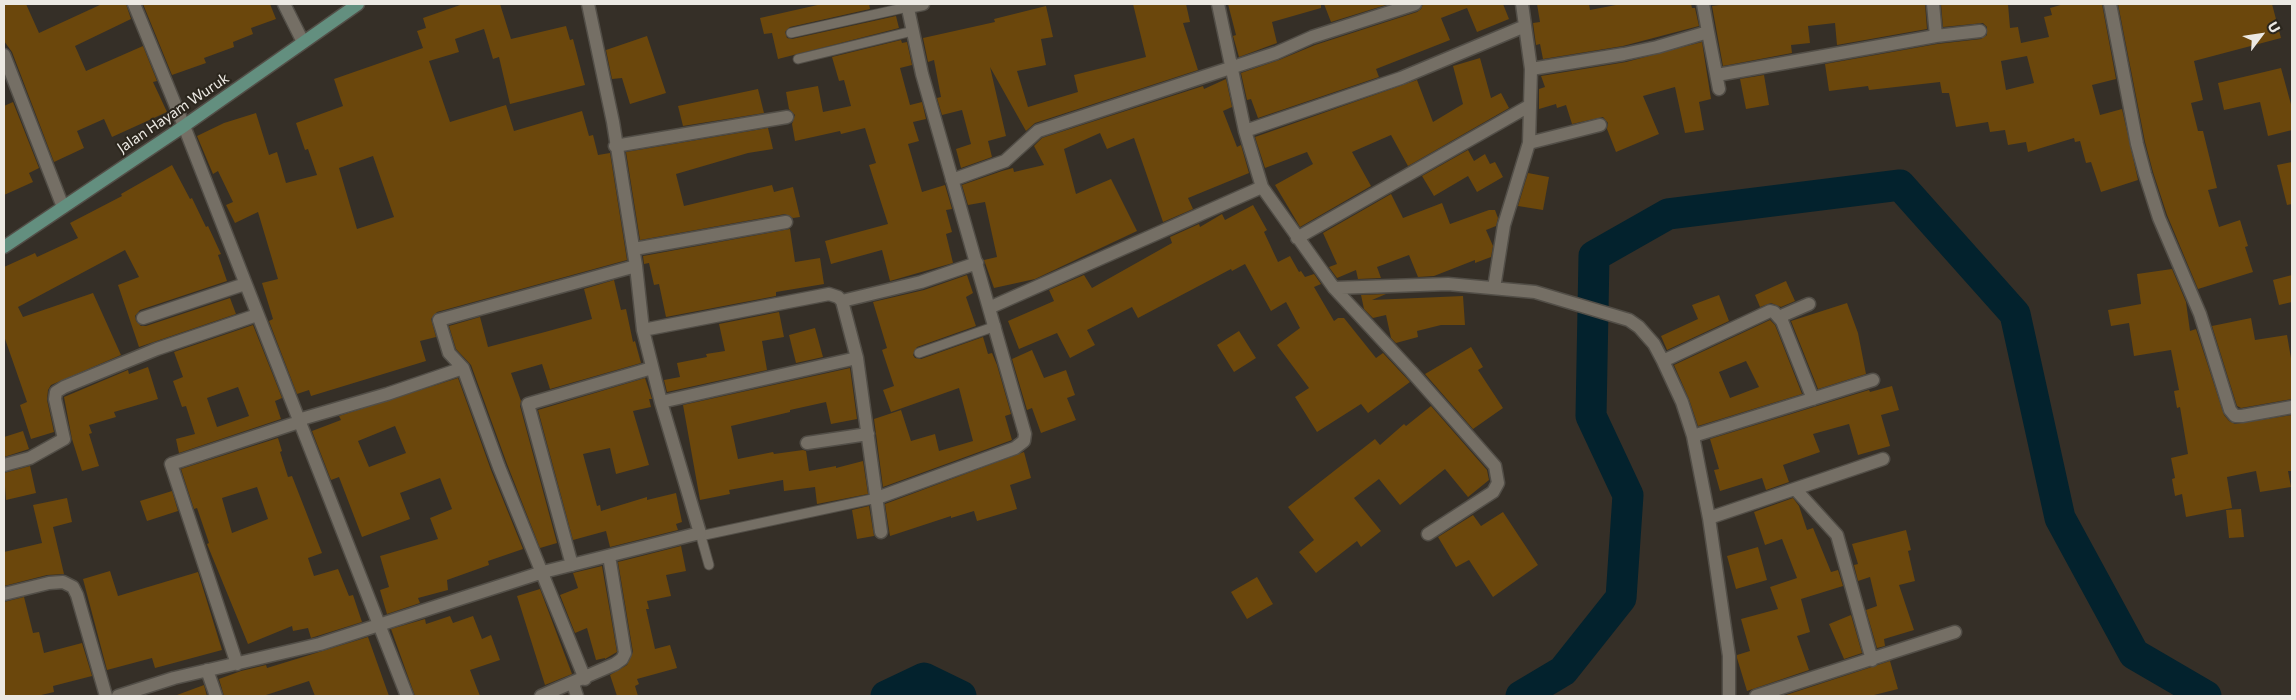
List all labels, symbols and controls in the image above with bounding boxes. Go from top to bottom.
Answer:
north arrow [2236,10,2286,60]
text: U [2264,18,2284,36]
street label: Jalan Hayam Wuruk [114,69,232,157]

